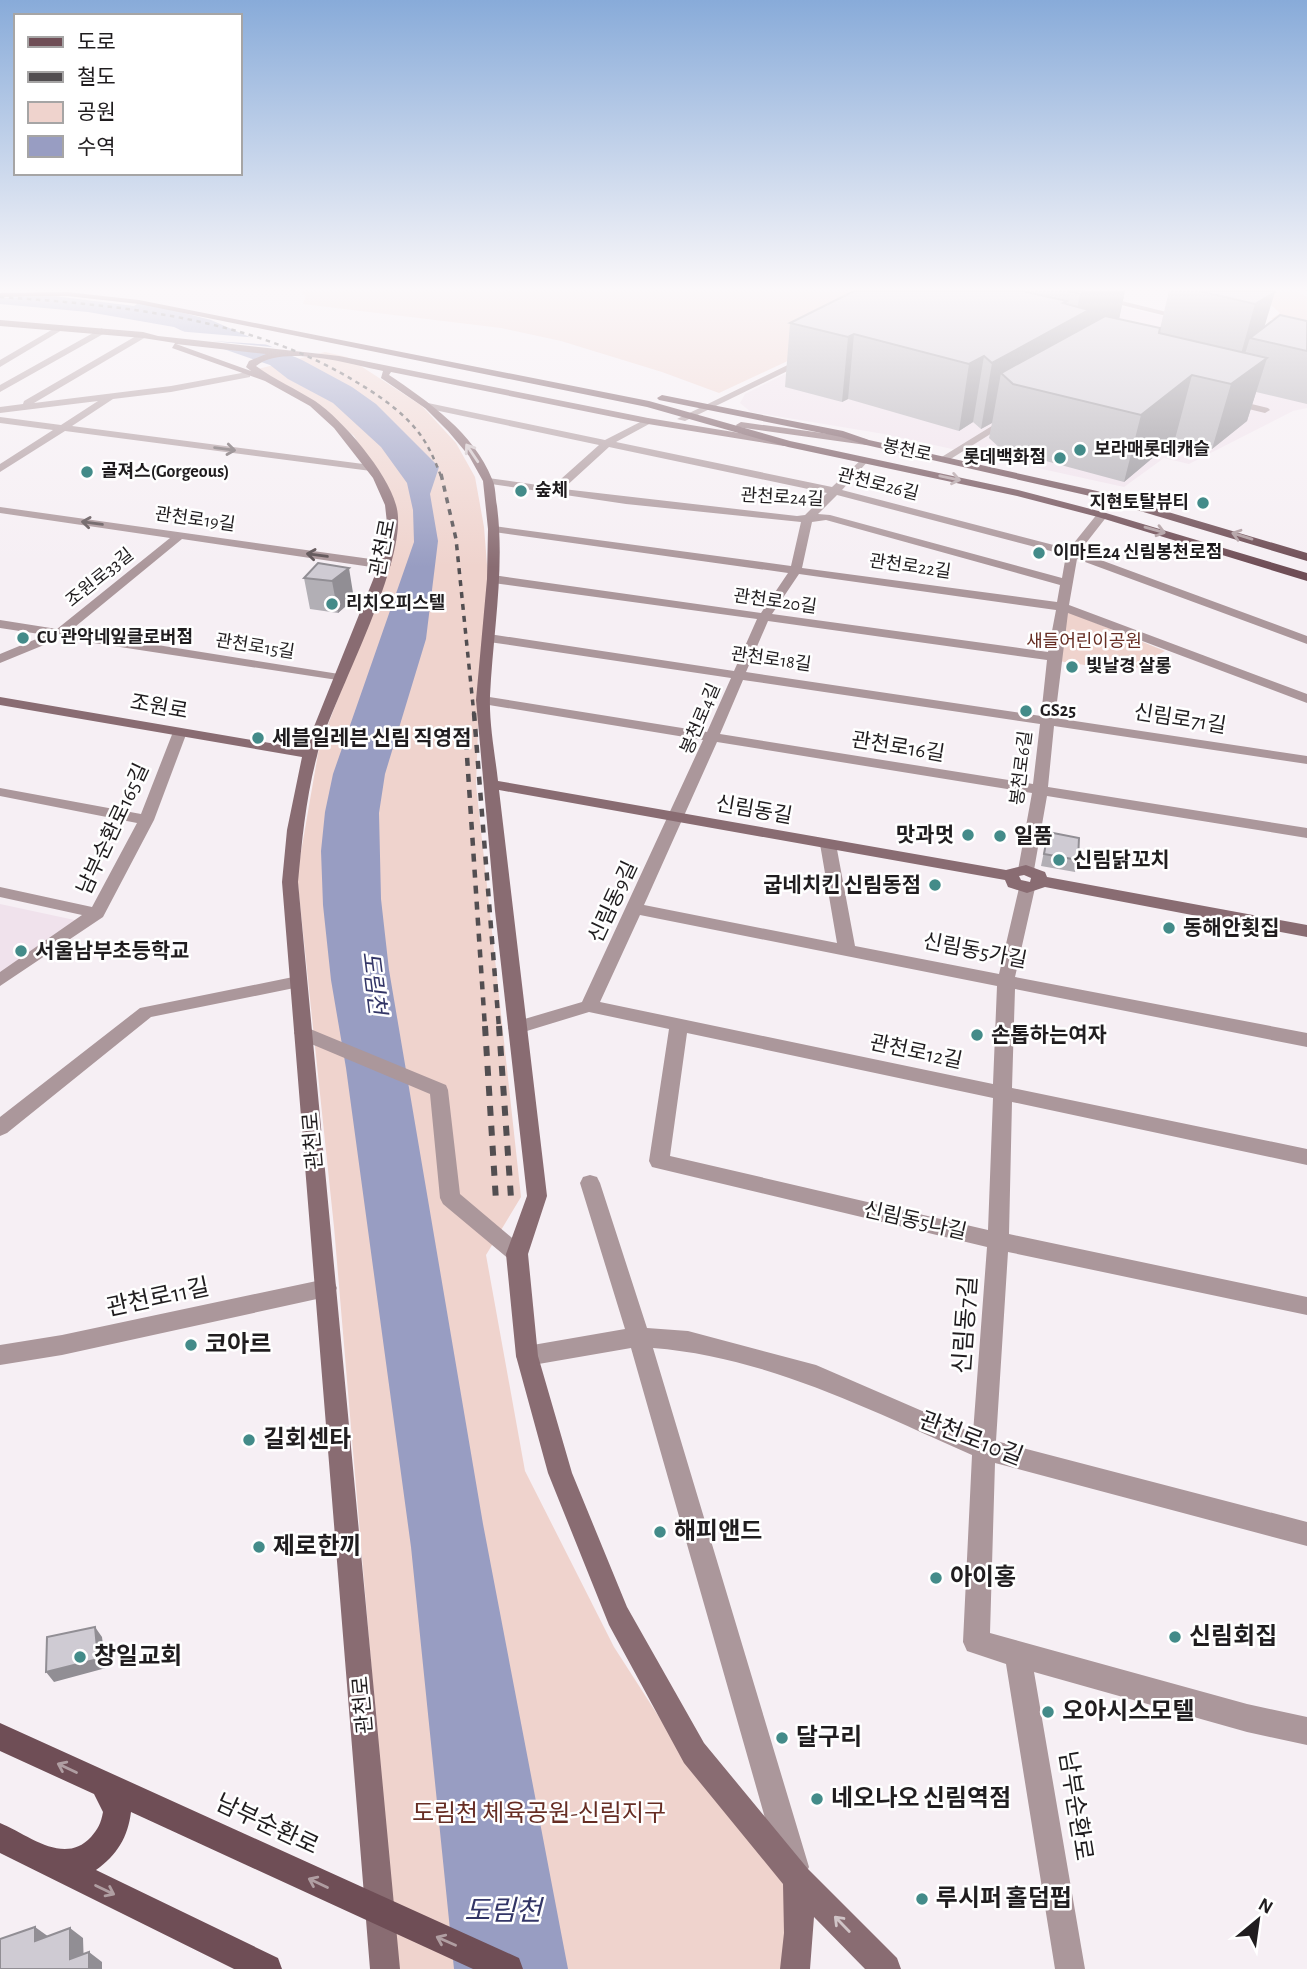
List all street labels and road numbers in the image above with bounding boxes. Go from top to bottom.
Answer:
street label: 봉천로 [881,436,933,465]
street label: 관천로26길 [836,465,921,504]
street label: 관천로24길 [740,486,824,509]
street label: 관천로19길 [154,504,236,535]
street label: 관천로 [366,517,399,578]
street label: 조원로33길 [62,545,137,611]
street label: 관천로22길 [868,551,952,582]
street label: 관천로20길 [732,586,818,617]
street label: 관천로15길 [214,631,296,662]
street label: 관천로18길 [730,644,812,675]
street label: 봉천로4길 [677,681,724,757]
street label: 조원로 [129,691,190,722]
street label: 신림로71길 [1132,700,1228,737]
street label: 관천로16길 [850,728,946,765]
street label: 봉천로6길 [1008,730,1035,806]
street label: 남부순환로165길 [73,760,152,898]
street label: 신림동길 [714,792,794,827]
street label: 신림동9길 [584,858,641,946]
street label: 신림동5가길 [921,930,1029,971]
street label: 관천로12길 [868,1031,964,1072]
street label: 관천로 [299,1111,326,1171]
street label: 신림동5나길 [861,1198,969,1243]
street label: 관천로11길 [104,1274,212,1321]
street label: 신림동7길 [950,1275,981,1375]
street label: 관천로10길 [916,1407,1027,1470]
street label: 관천로 [349,1675,376,1735]
street label: 남부순환로 [1055,1749,1096,1862]
street label: 남부순환로 [212,1790,323,1859]

